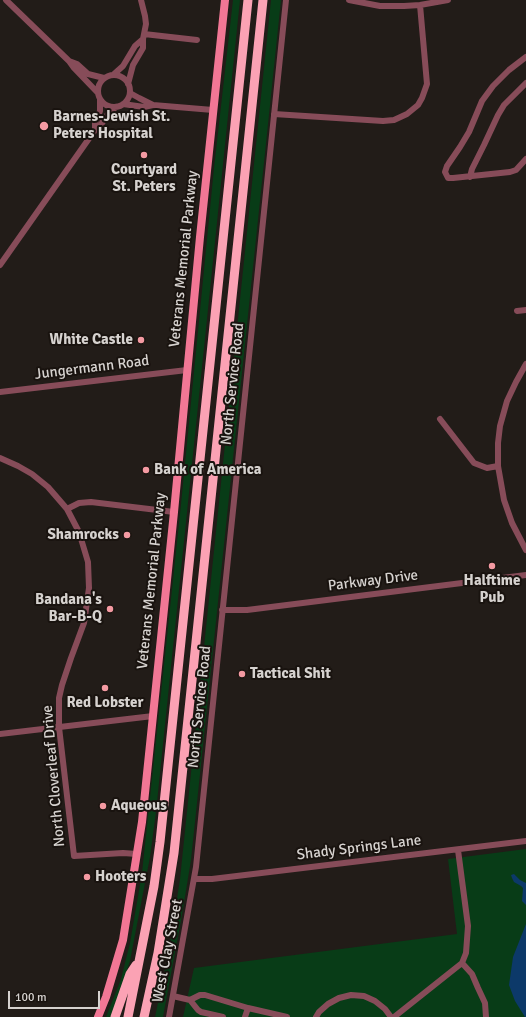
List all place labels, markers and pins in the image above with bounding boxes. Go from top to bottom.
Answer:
place label: Barnes-Jewish St. Peters Hospital [53,108,170,143]
marker: Barnes-Jewish St. Peters Hospital [38,120,50,132]
marker: Courtyard St. Peters [139,150,149,160]
place label: Courtyard St. Peters [111,161,177,196]
place label: White Castle [50,331,133,349]
marker: White Castle [136,335,146,345]
place label: Bank of America [154,461,261,479]
marker: Bank of America [141,465,151,475]
place label: Shamrocks [48,526,119,544]
marker: Shamrocks [122,530,132,540]
marker: Halftime Pub [487,561,497,571]
place label: Halftime Pub [464,572,520,607]
place label: Bandana's Bar-B-Q [35,591,102,626]
marker: Bandana's Bar-B-Q [105,604,115,614]
place label: Tactical Shit [250,665,331,683]
marker: Tactical Shit [237,669,247,679]
marker: Red Lobster [100,683,110,693]
place label: Red Lobster [67,694,143,712]
place label: Aqueous [111,797,167,815]
marker: Aqueous [98,801,108,811]
place label: Hooters [95,868,146,886]
marker: Hooters [82,872,92,882]

